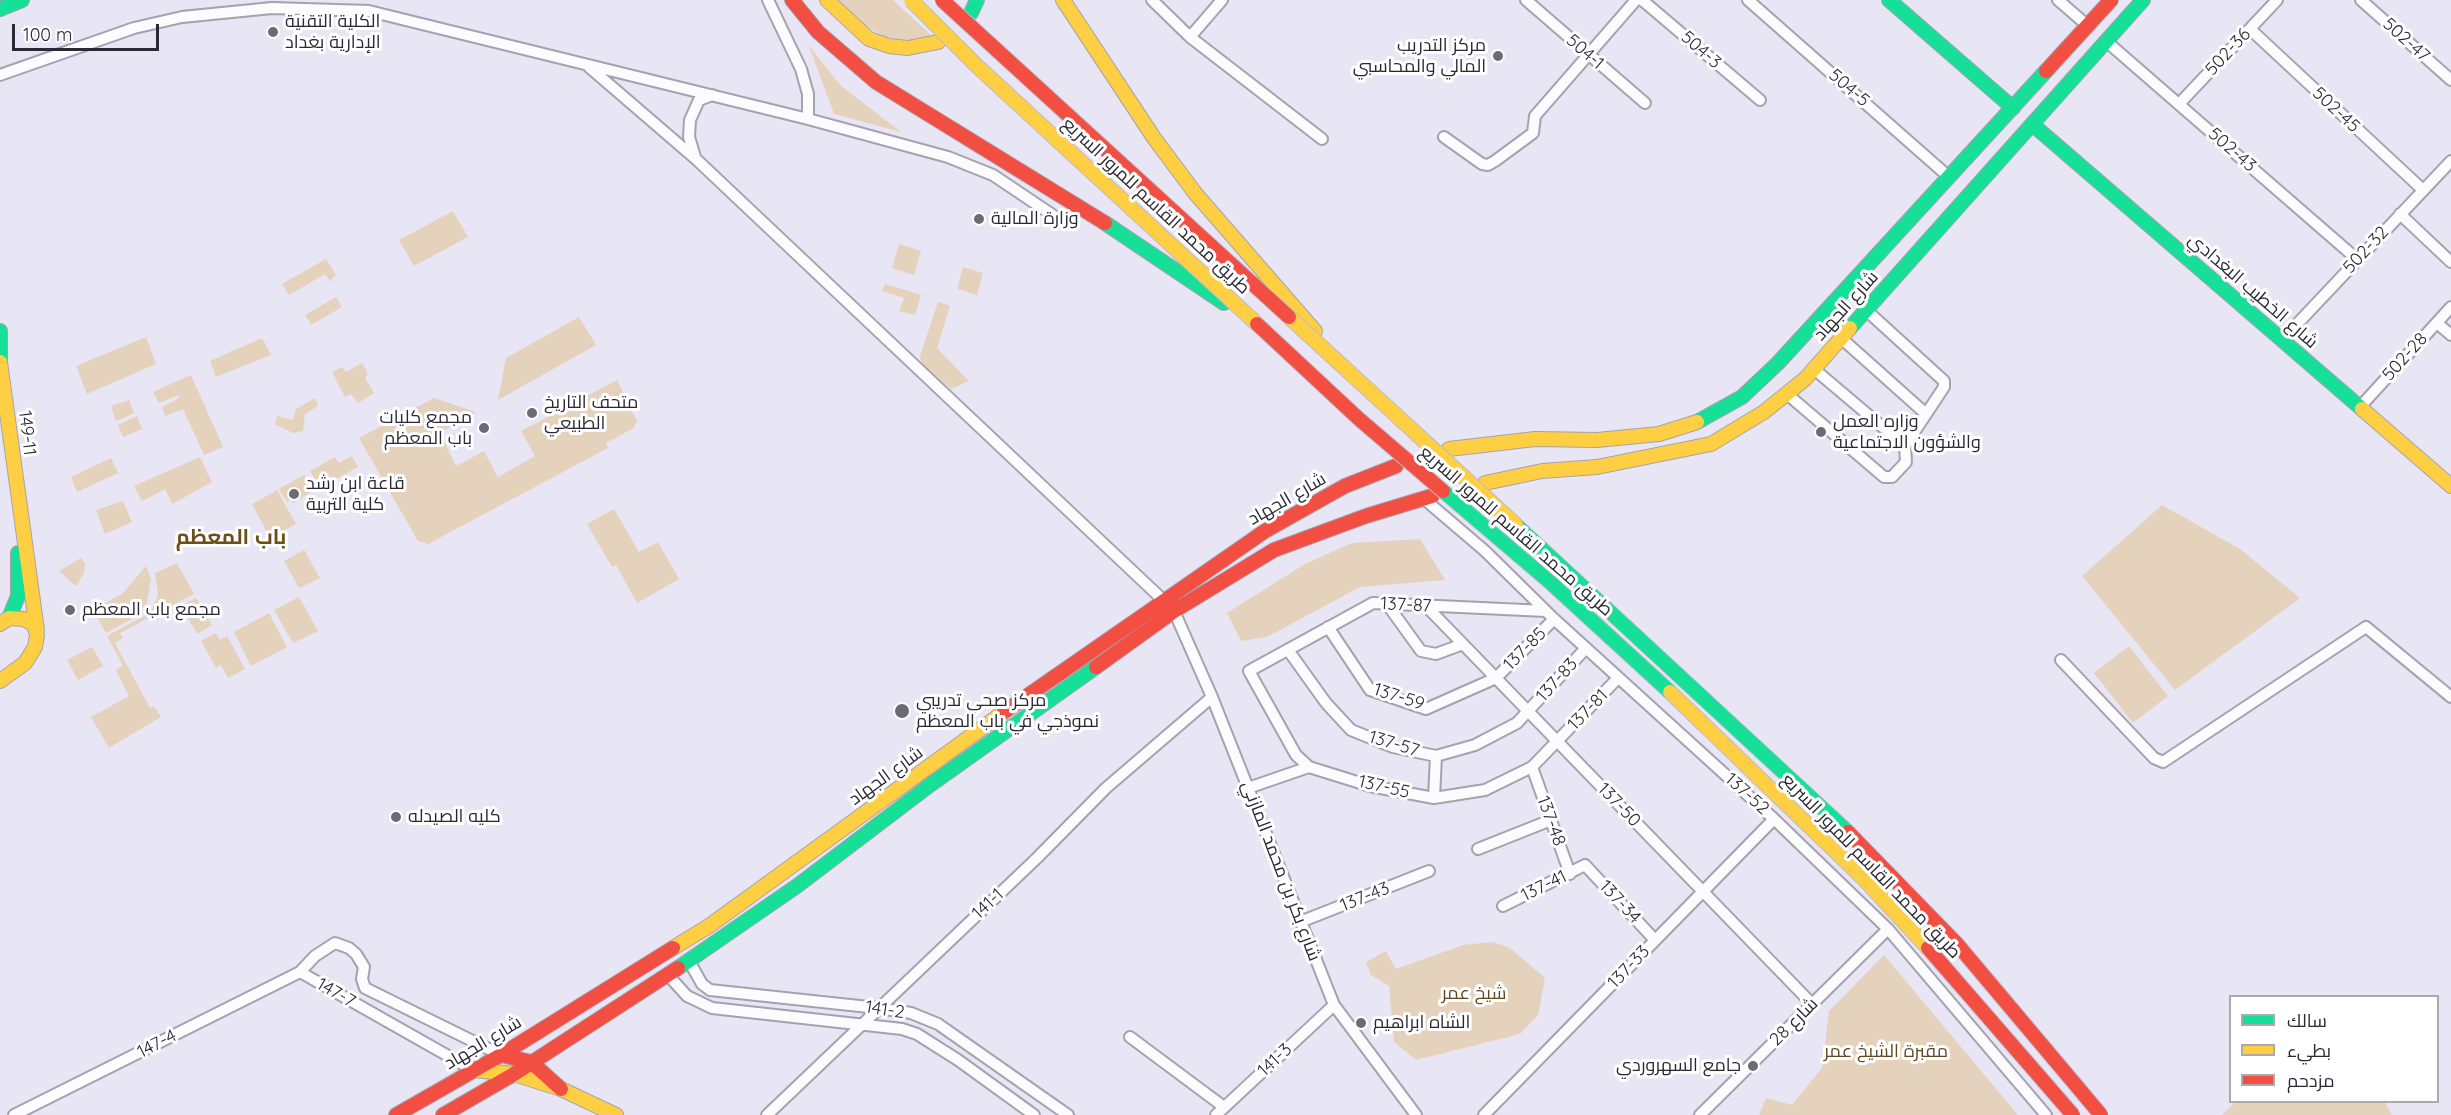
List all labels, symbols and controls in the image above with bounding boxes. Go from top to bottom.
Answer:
place label: الكلية التقنية الإدارية بغداد [285,11,381,54]
scale bar [15,12,162,50]
street label: 502-47 [2378,13,2434,67]
text: 100 m [23,23,72,46]
street label: 502-36 [2201,24,2255,80]
marker: الكلية التقنية الإدارية بغداد [266,25,280,39]
street label: 504-3 [1676,27,1726,73]
street label: 504-1 [1562,30,1608,74]
place label: مركز التدريب المالي والمحاسبي [1353,35,1486,78]
marker: مركز التدريب المالي والمحاسبي [1491,49,1505,63]
street label: 504-5 [1824,64,1874,112]
street label: 502-45 [2308,83,2364,137]
street label: طريق محمد القاسم للمرور السريع [1058,113,1254,299]
street label: 502-43 [2204,123,2260,177]
place label: وزارة المالية [991,208,1078,230]
marker: وزارة المالية [972,212,986,226]
street label: 502-32 [2339,222,2393,278]
street label: شارع الخطيب البغدادي [2184,229,2322,353]
street label: شارع الجهاد [1809,267,1883,345]
street label: 502-28 [2378,329,2432,385]
place label: متحف التاريخ الطبيعي [544,392,638,434]
marker: متحف التاريخ الطبيعي [525,406,539,420]
place label: مجمع كليات باب المعظم [380,407,472,450]
street label: 149-11 [14,409,40,457]
place label: وزاره العمل والشؤون الاجتماعية [1833,411,1981,454]
marker: مجمع كليات باب المعظم [477,421,491,435]
marker: وزاره العمل والشؤون الاجتماعية [1814,425,1828,439]
street label: طريق محمد القاسم للمرور السريع [1415,441,1617,621]
street label: شارع الجهاد [1244,468,1330,530]
place label: قاعة ابن رشد كلية التربية [306,473,405,516]
marker: قاعة ابن رشد كلية التربية [287,487,301,501]
district label: باب المعظم [176,525,286,551]
street label: 137-87 [1380,593,1432,617]
place label: مجمع باب المعظم [82,599,221,621]
marker: مجمع باب المعظم [63,603,77,617]
street label: 137-85 [1499,623,1551,675]
street label: 137-83 [1532,654,1582,706]
street label: 137-59 [1371,679,1427,715]
street label: 137-81 [1563,685,1613,735]
place label: مركز صحي تدريبي نموذجي في باب المعظم [916,690,1099,732]
marker: مركز صحي تدريبي نموذجي في باب المعظم [893,702,911,720]
street label: 137-57 [1366,726,1422,762]
street label: شارع الجهاد [845,742,927,810]
street label: 137-52 [1720,769,1774,819]
street label: طريق محمد القاسم للمرور السريع [1777,769,1965,963]
street label: 137-55 [1356,771,1412,803]
street label: شارع بكر بن محمد المازني [1237,778,1325,964]
street label: 137-50 [1593,778,1645,832]
street label: 137-48 [1532,793,1570,849]
place label: كليه الصيدله [408,806,501,828]
marker: كليه الصيدله [389,810,403,824]
street label: 137-41 [1518,866,1570,906]
street label: 137-34 [1595,876,1645,928]
street label: 137-43 [1337,877,1393,917]
street label: 141-1 [968,884,1008,924]
street label: 137-33 [1603,941,1655,993]
street label: 147-7 [313,973,359,1013]
park label: شيخ عمر [1442,983,1506,1005]
street label: شارع 28 [1765,993,1823,1051]
legend [2229,995,2439,1103]
street label: 141-2 [864,996,906,1024]
text: سالك [2287,1009,2327,1032]
street label: شارع الجهاد [440,1012,526,1074]
place label: الشاه ابراهيم [1373,1012,1470,1034]
marker: الشاه ابراهيم [1354,1016,1368,1030]
street label: 147-4 [134,1025,180,1063]
street label: 141-3 [1253,1039,1297,1081]
text: بطيء [2287,1039,2331,1062]
park label: مقبرة الشيخ عمر [1824,1041,1948,1063]
place label: جامع السهروردي [1616,1055,1741,1077]
marker: جامع السهروردي [1746,1059,1760,1073]
text: مزدحم [2287,1069,2335,1092]

